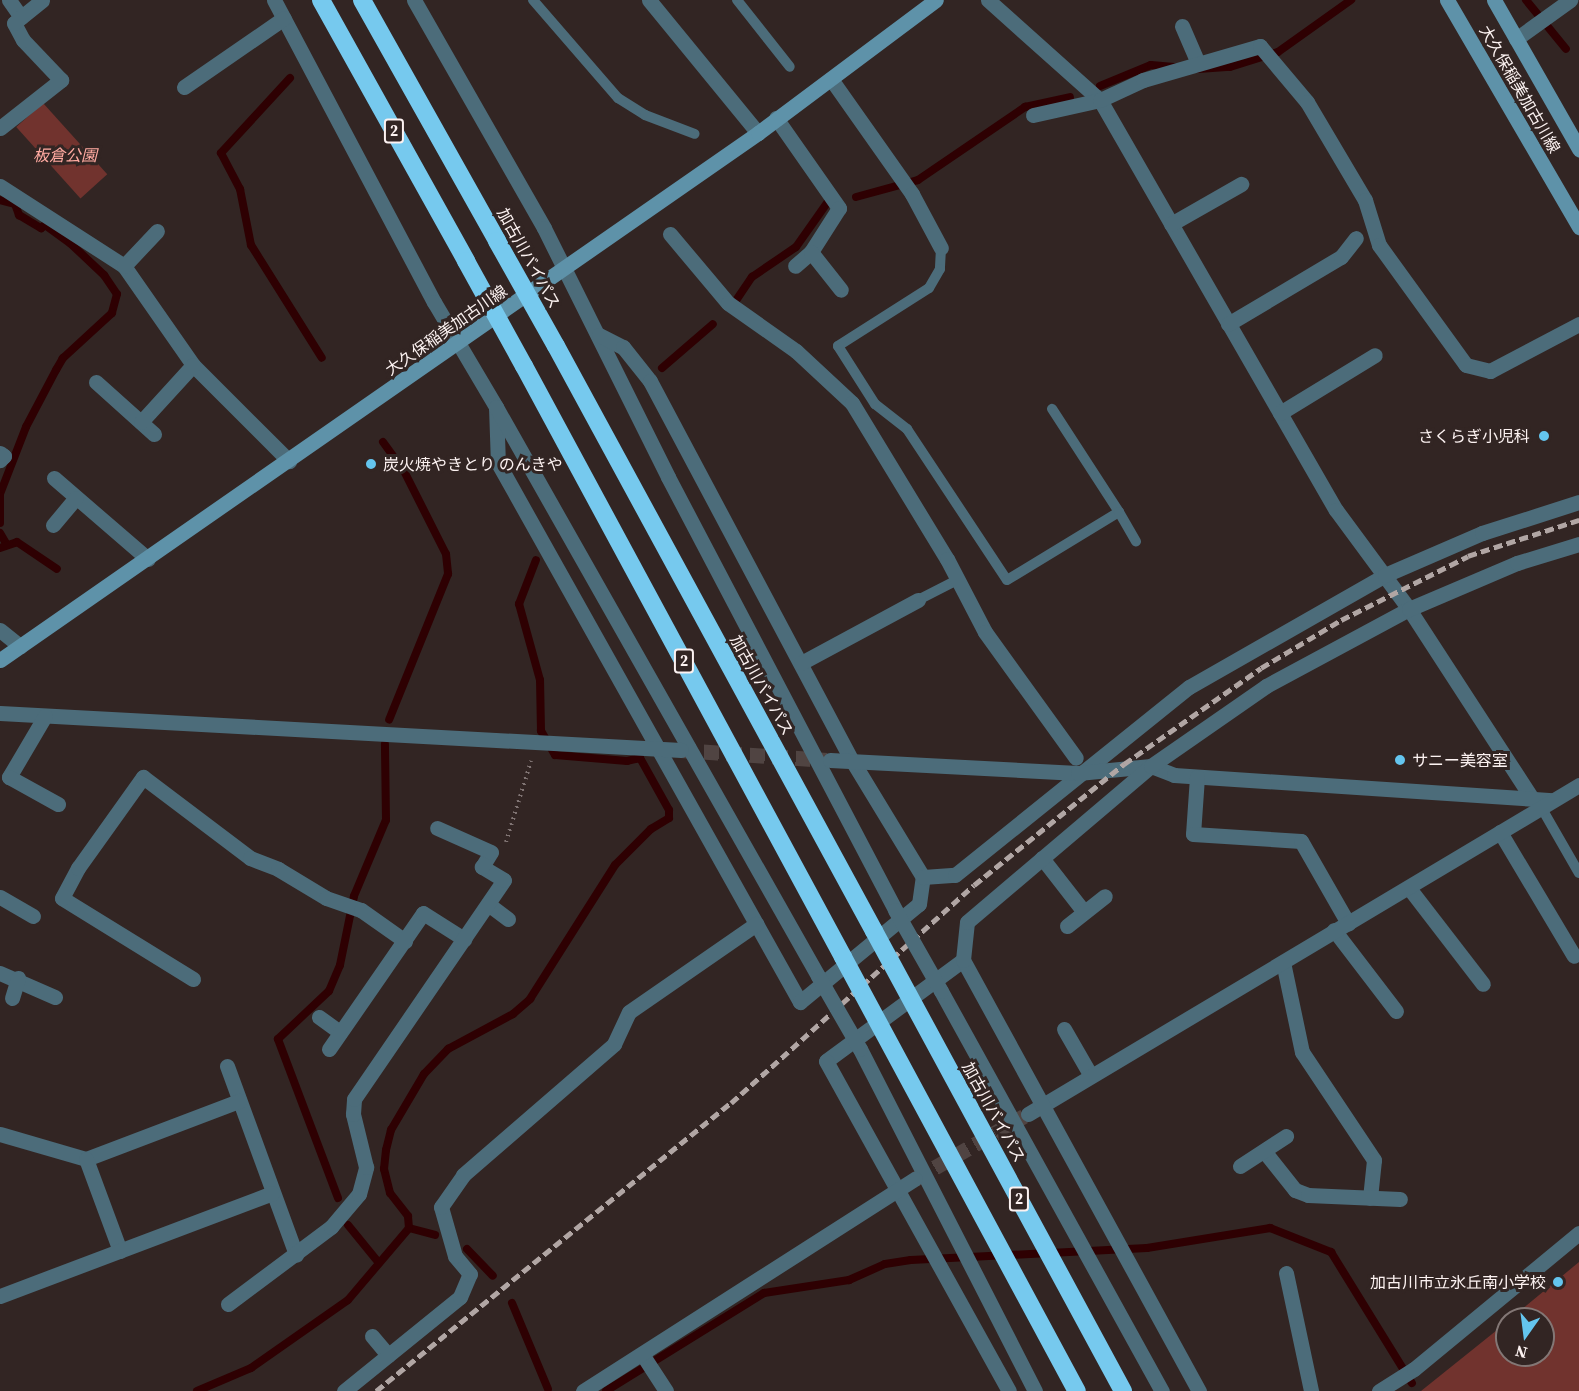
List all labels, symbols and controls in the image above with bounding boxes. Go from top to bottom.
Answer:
street label: 大久保稲美加古川線 [1476,22,1564,156]
road number: 2 [384,119,404,143]
park label: 板倉公園 [33,145,97,165]
street label: 加古川バイパス [493,204,565,312]
street label: 大久保稲美加古川線 [382,281,510,379]
place label: さくらぎ小児科 [1418,426,1530,446]
marker: さくらぎ小児科 [1535,427,1553,445]
place label: 炭火焼やきとり のんきや [383,454,563,474]
marker: 炭火焼やきとり のんきや [364,457,378,471]
street label: 加古川バイパス [726,631,798,739]
road number: 2 [674,649,694,673]
place label: サニー美容室 [1412,750,1508,770]
marker: サニー美容室 [1393,753,1407,767]
street label: 加古川バイパス [958,1058,1030,1166]
road number: 2 [1008,1187,1030,1211]
place label: 加古川市立氷丘南小学校 [1370,1272,1546,1292]
marker: 加古川市立氷丘南小学校 [1551,1275,1565,1289]
north arrow [1495,1307,1555,1367]
text: N [1513,1340,1529,1365]

